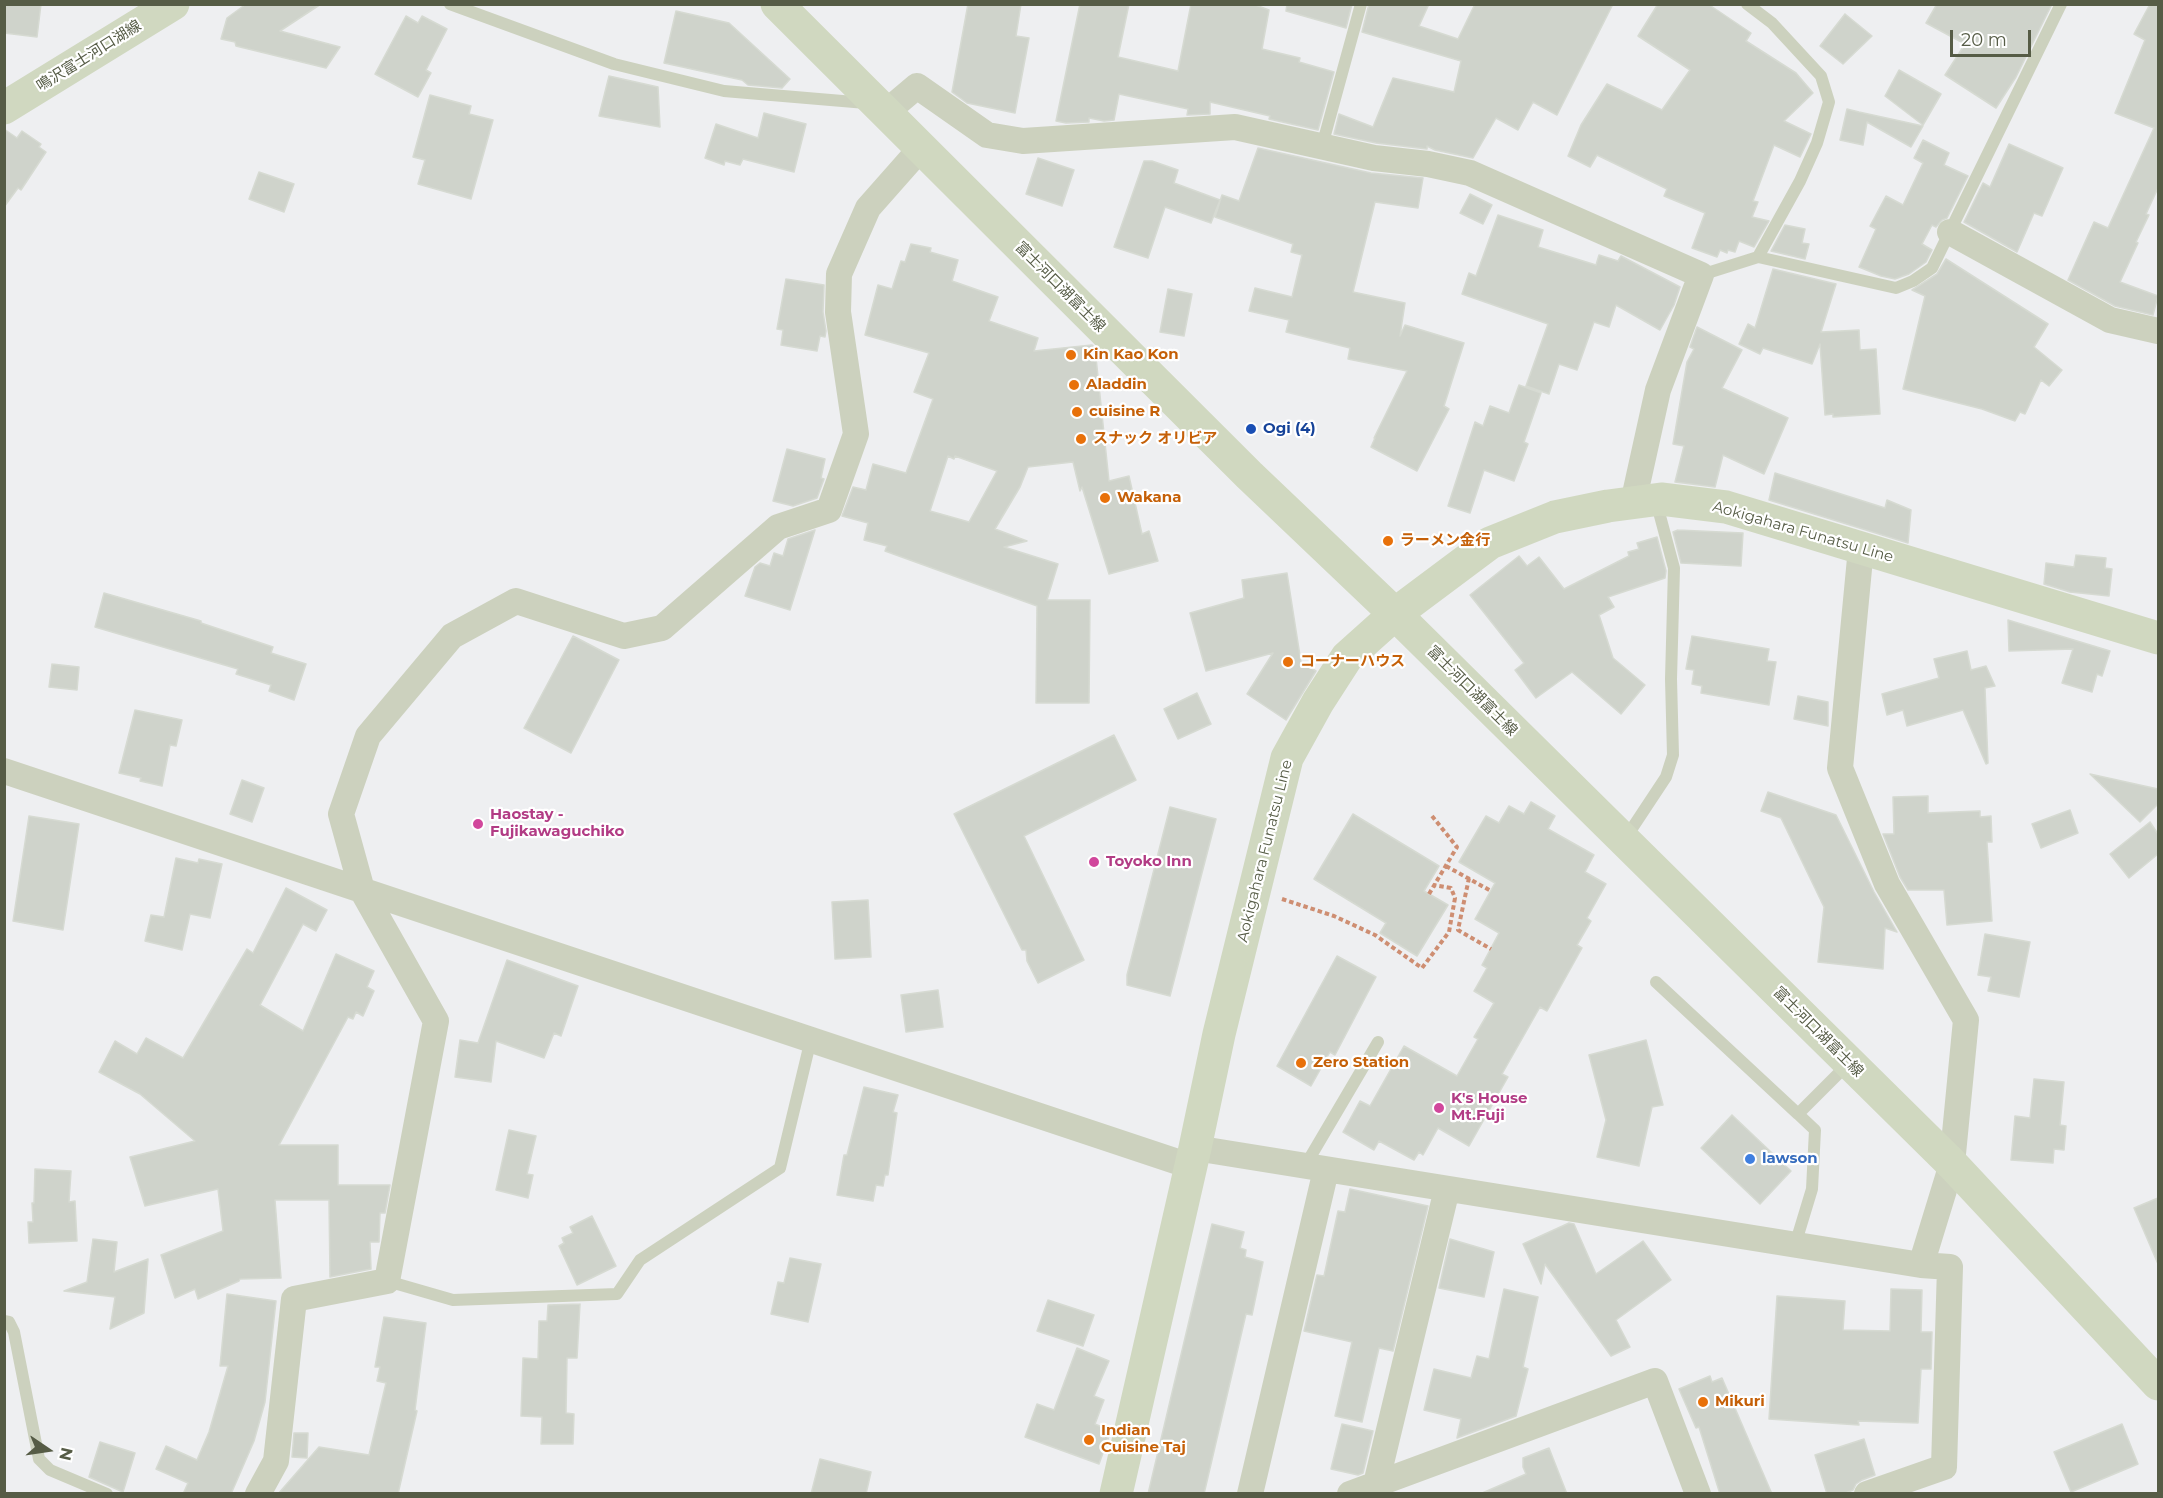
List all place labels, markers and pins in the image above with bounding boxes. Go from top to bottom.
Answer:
place label: Kin Kao Kon [1083,346,1178,364]
marker: Kin Kao Kon [1064,348,1078,362]
place label: Aladdin [1086,376,1147,394]
marker: Aladdin [1067,378,1081,392]
place label: cuisine R [1089,403,1160,421]
marker: cuisine R [1070,405,1084,419]
place label: Ogi (4) [1263,420,1316,438]
marker: Ogi (4) [1244,422,1258,436]
place label: スナック オリビア [1093,430,1217,448]
marker: スナック オリビア [1074,432,1088,446]
place label: Wakana [1117,489,1181,507]
marker: Wakana [1098,491,1112,505]
place label: ラーメン金行 [1400,532,1490,550]
marker: ラーメン金行 [1381,534,1395,548]
place label: コーナーハウス [1300,653,1405,671]
marker: コーナーハウス [1281,655,1295,669]
place label: Haostay - Fujikawaguchiko [490,806,624,841]
marker: Haostay - Fujikawaguchiko [471,817,485,831]
place label: Toyoko Inn [1106,853,1192,871]
marker: Toyoko Inn [1087,855,1101,869]
place label: Zero Station [1313,1054,1409,1072]
marker: Zero Station [1294,1056,1308,1070]
place label: K's House Mt.Fuji [1451,1090,1527,1125]
marker: K's House Mt.Fuji [1432,1101,1446,1115]
place label: lawson [1762,1150,1818,1168]
marker: lawson [1743,1152,1757,1166]
place label: Mikuri [1715,1393,1765,1411]
marker: Mikuri [1696,1395,1710,1409]
place label: Indian Cuisine Taj [1101,1422,1186,1457]
marker: Indian Cuisine Taj [1082,1433,1096,1447]

